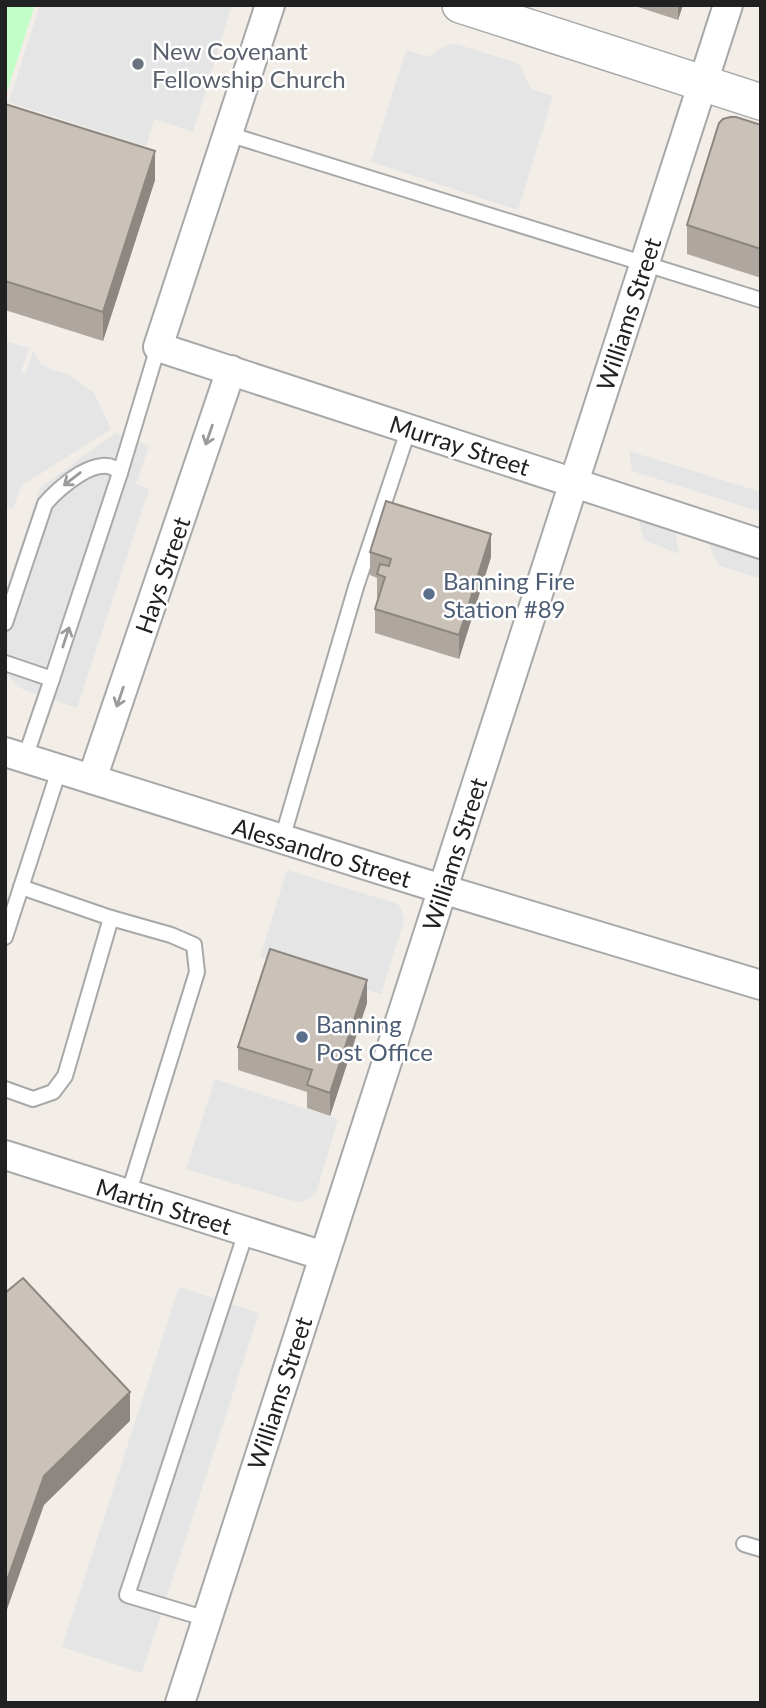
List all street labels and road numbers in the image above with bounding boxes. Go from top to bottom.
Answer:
street label: Williams Street [590,234,666,394]
street label: Murray Street [386,409,534,481]
street label: Hays Street [129,512,196,637]
street label: Williams Street [416,774,492,934]
street label: Alessandro Street [229,811,415,893]
street label: Martin Street [93,1172,236,1240]
street label: Williams Street [241,1313,317,1473]

